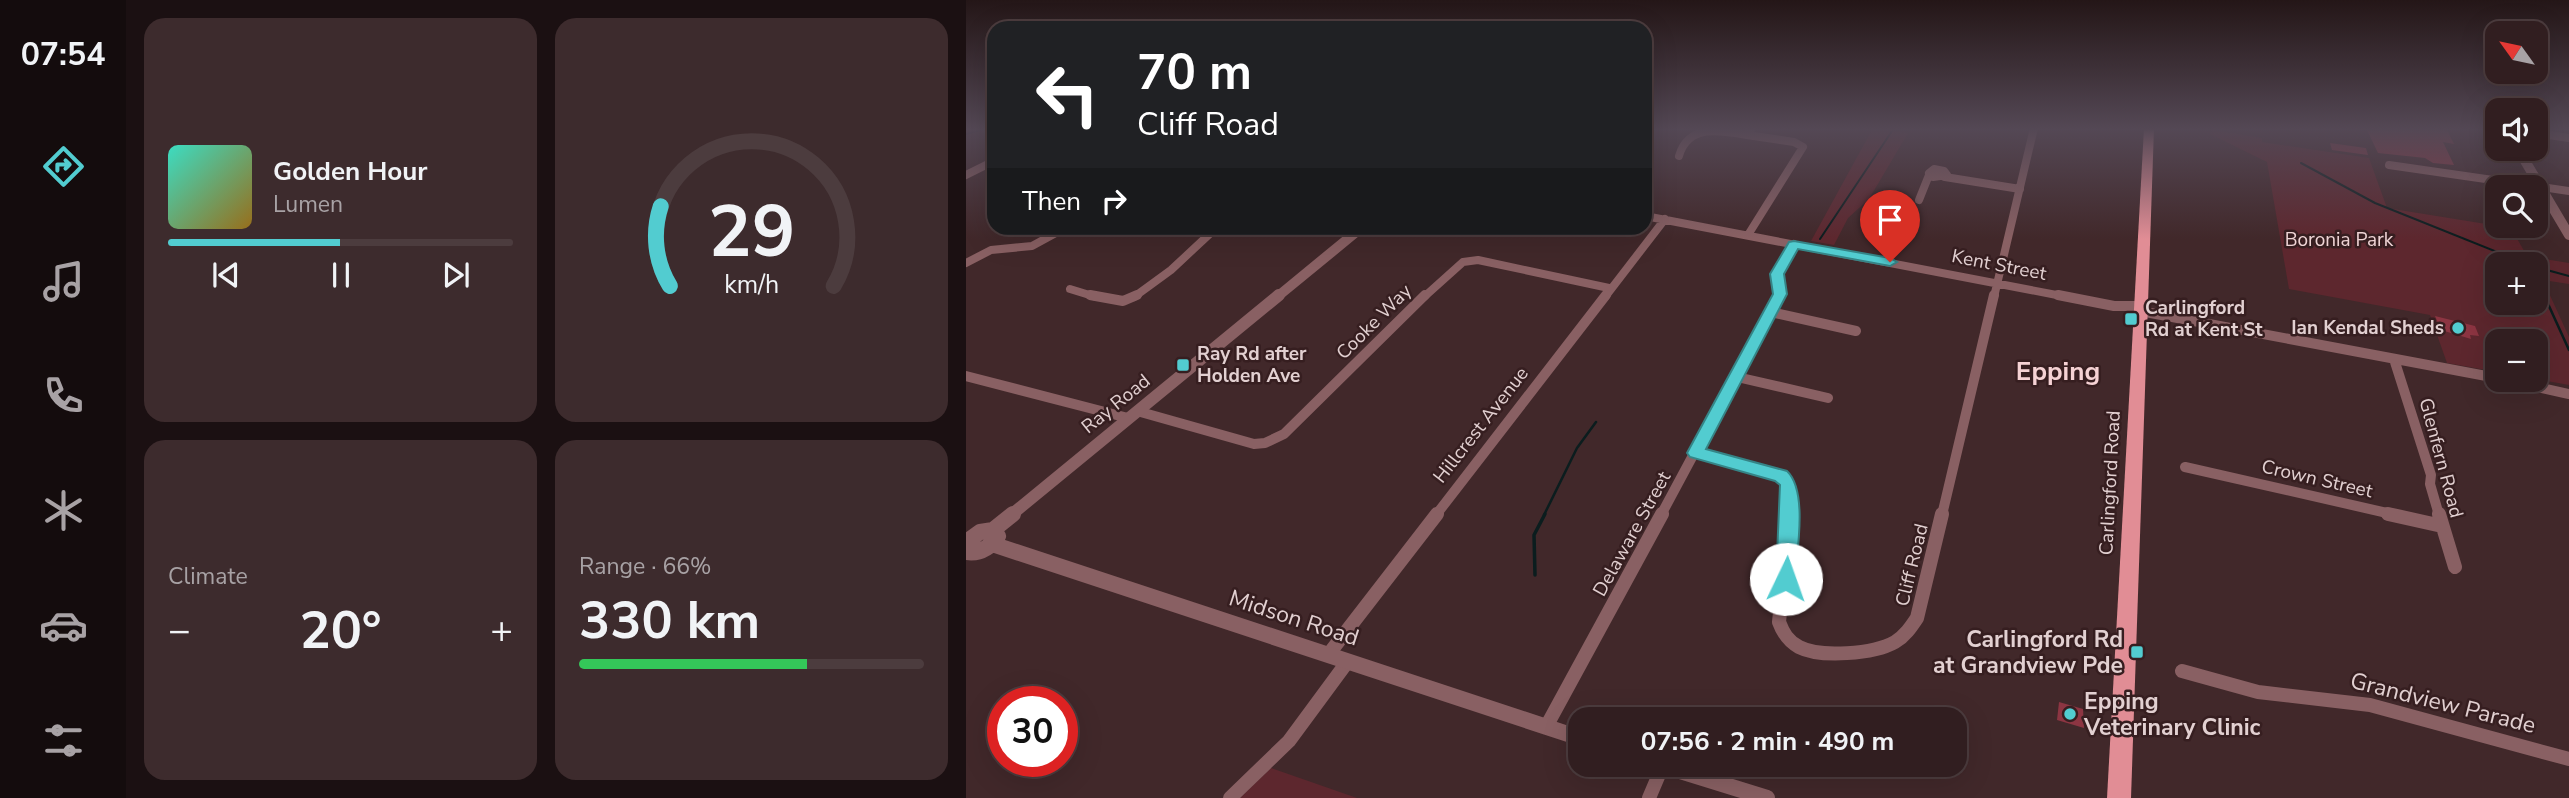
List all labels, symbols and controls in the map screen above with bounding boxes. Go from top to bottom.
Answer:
north arrow [2485,21,2548,84]
map controls [2485,21,2548,392]
text: 07:54 [21,33,105,76]
text: 70 m [1137,39,1252,106]
icon: left [1022,49,1113,140]
button: sound [2485,98,2548,161]
text: Cliff Road [1137,103,1279,146]
icon: directions [39,142,88,191]
text: Golden Hour [273,154,428,189]
button: search [2485,175,2548,238]
text: 29 [708,182,795,282]
icon: right [1095,182,1133,220]
text: Then [1022,184,1081,219]
text: Lumen [273,189,343,220]
pin [1860,190,1920,262]
icon: arrive [1871,201,1909,239]
park label: Boronia Park [2285,227,2394,253]
street label: Kent Street [1949,243,2049,287]
button: + [2485,252,2548,315]
icon: previous [207,256,245,294]
icon: pause [322,256,360,294]
icon: next [437,256,475,294]
icon: music [39,257,88,306]
text: km/h [724,268,779,302]
street label: Cooke Way [1330,278,1418,366]
place label: Carlingford Rd at Kent St [2145,295,2263,343]
marker: Carlingford Rd at Kent St [2123,311,2139,327]
place label: Ian Kendal Sheds [2291,315,2444,341]
marker: Ian Kendal Sheds [2450,320,2466,336]
button: − [2485,329,2548,392]
place label: Ray Rd after Holden Ave [1197,341,1307,389]
district label: Epping [2016,354,2100,389]
marker: Ray Rd after Holden Ave [1175,357,1191,373]
street label: Hillcrest Avenue [1427,361,1535,489]
street label: Ray Road [1076,368,1156,440]
icon: phone [39,371,88,420]
street label: Glenfern Road [2413,395,2469,521]
street label: Carlingford Road [2093,410,2127,556]
street label: Crown Street [2259,454,2376,504]
street label: Delaware Street [1587,467,1677,601]
icon: climate [39,486,88,535]
street label: Cliff Road [1889,521,1935,609]
position arrow [1749,542,1823,616]
text: Range · 66% [579,551,711,582]
text: Climate [168,561,248,592]
street label: Midson Road [1225,582,1363,654]
text: 330 km [579,585,760,656]
text: 20° [299,595,382,666]
icon: car [39,601,88,650]
text: − [168,605,191,656]
text: + [490,605,513,656]
place label: Carlingford Rd at Grandview Pde [1933,624,2123,681]
marker: Carlingford Rd at Grandview Pde [2129,644,2145,660]
street label: Grandview Parade [2347,665,2539,741]
speed limit sign: 30 [987,686,1078,777]
place label: Epping Veterinary Clinic [2083,686,2261,743]
marker: Epping Veterinary Clinic [2062,706,2078,722]
icon: filters [39,716,88,765]
text: 07:56 · 2 min · 490 m [1641,724,1894,759]

